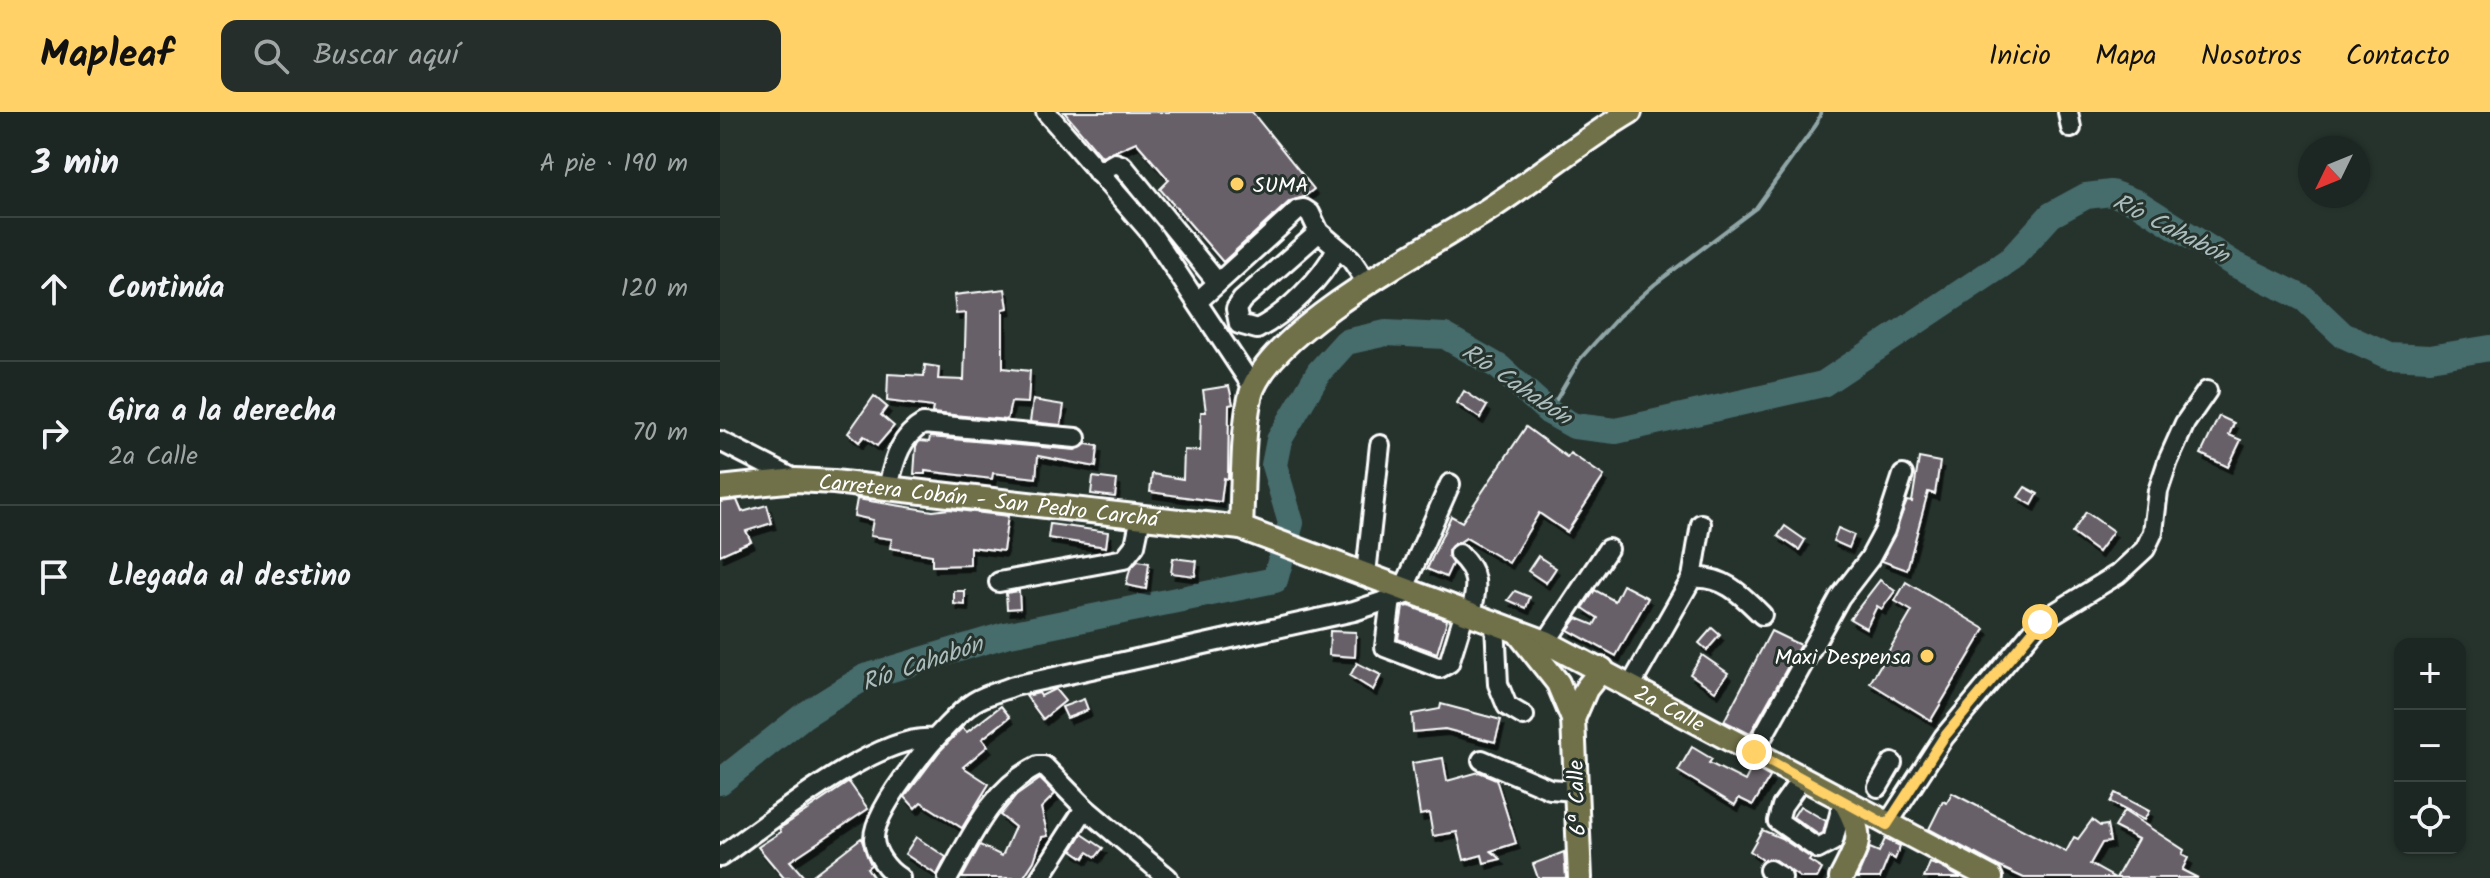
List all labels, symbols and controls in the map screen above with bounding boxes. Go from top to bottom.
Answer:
search box [221,20,781,92]
text: Mapleaf [40,26,173,86]
text: Buscar aquí [313,32,459,80]
icon: search [249,34,293,78]
text: Inicio [1989,34,2051,79]
text: Mapa [2095,34,2157,79]
text: Nosotros [2201,34,2302,79]
text: Contacto [2346,34,2450,79]
north arrow [2298,136,2370,208]
text: 3 min [32,137,119,191]
text: A pie · 190 m [539,143,688,185]
place label: SUMA [1253,169,1309,204]
marker: SUMA [1228,175,1246,193]
water label: Río Cahabón [2105,183,2237,276]
text: Continúa [108,265,224,313]
icon: ahead [32,267,76,311]
text: 120 m [621,268,688,310]
water label: Río Cahabón [1453,334,1581,438]
text: Gira a la derecha [108,388,336,436]
icon: right [32,411,76,455]
text: 70 m [632,412,688,454]
text: 2a Calle [108,436,198,478]
street label: Carretera Cobán - San Pedro Carchá [818,466,1163,539]
text: Llegada al destino [108,553,351,601]
icon: arrive [32,555,76,599]
route start [2022,604,2058,640]
water label: Río Cahabón [856,625,991,703]
map controls [2394,638,2466,854]
button: + [2394,638,2466,710]
place label: Maxi Despensa [1775,641,1911,676]
marker: Maxi Despensa [1918,647,1936,665]
street label: 2a Calle [1627,677,1711,743]
button: − [2394,710,2466,782]
route end [1736,734,1772,770]
street label: 6ª Calle [1560,759,1597,836]
button: locate [2394,782,2466,854]

